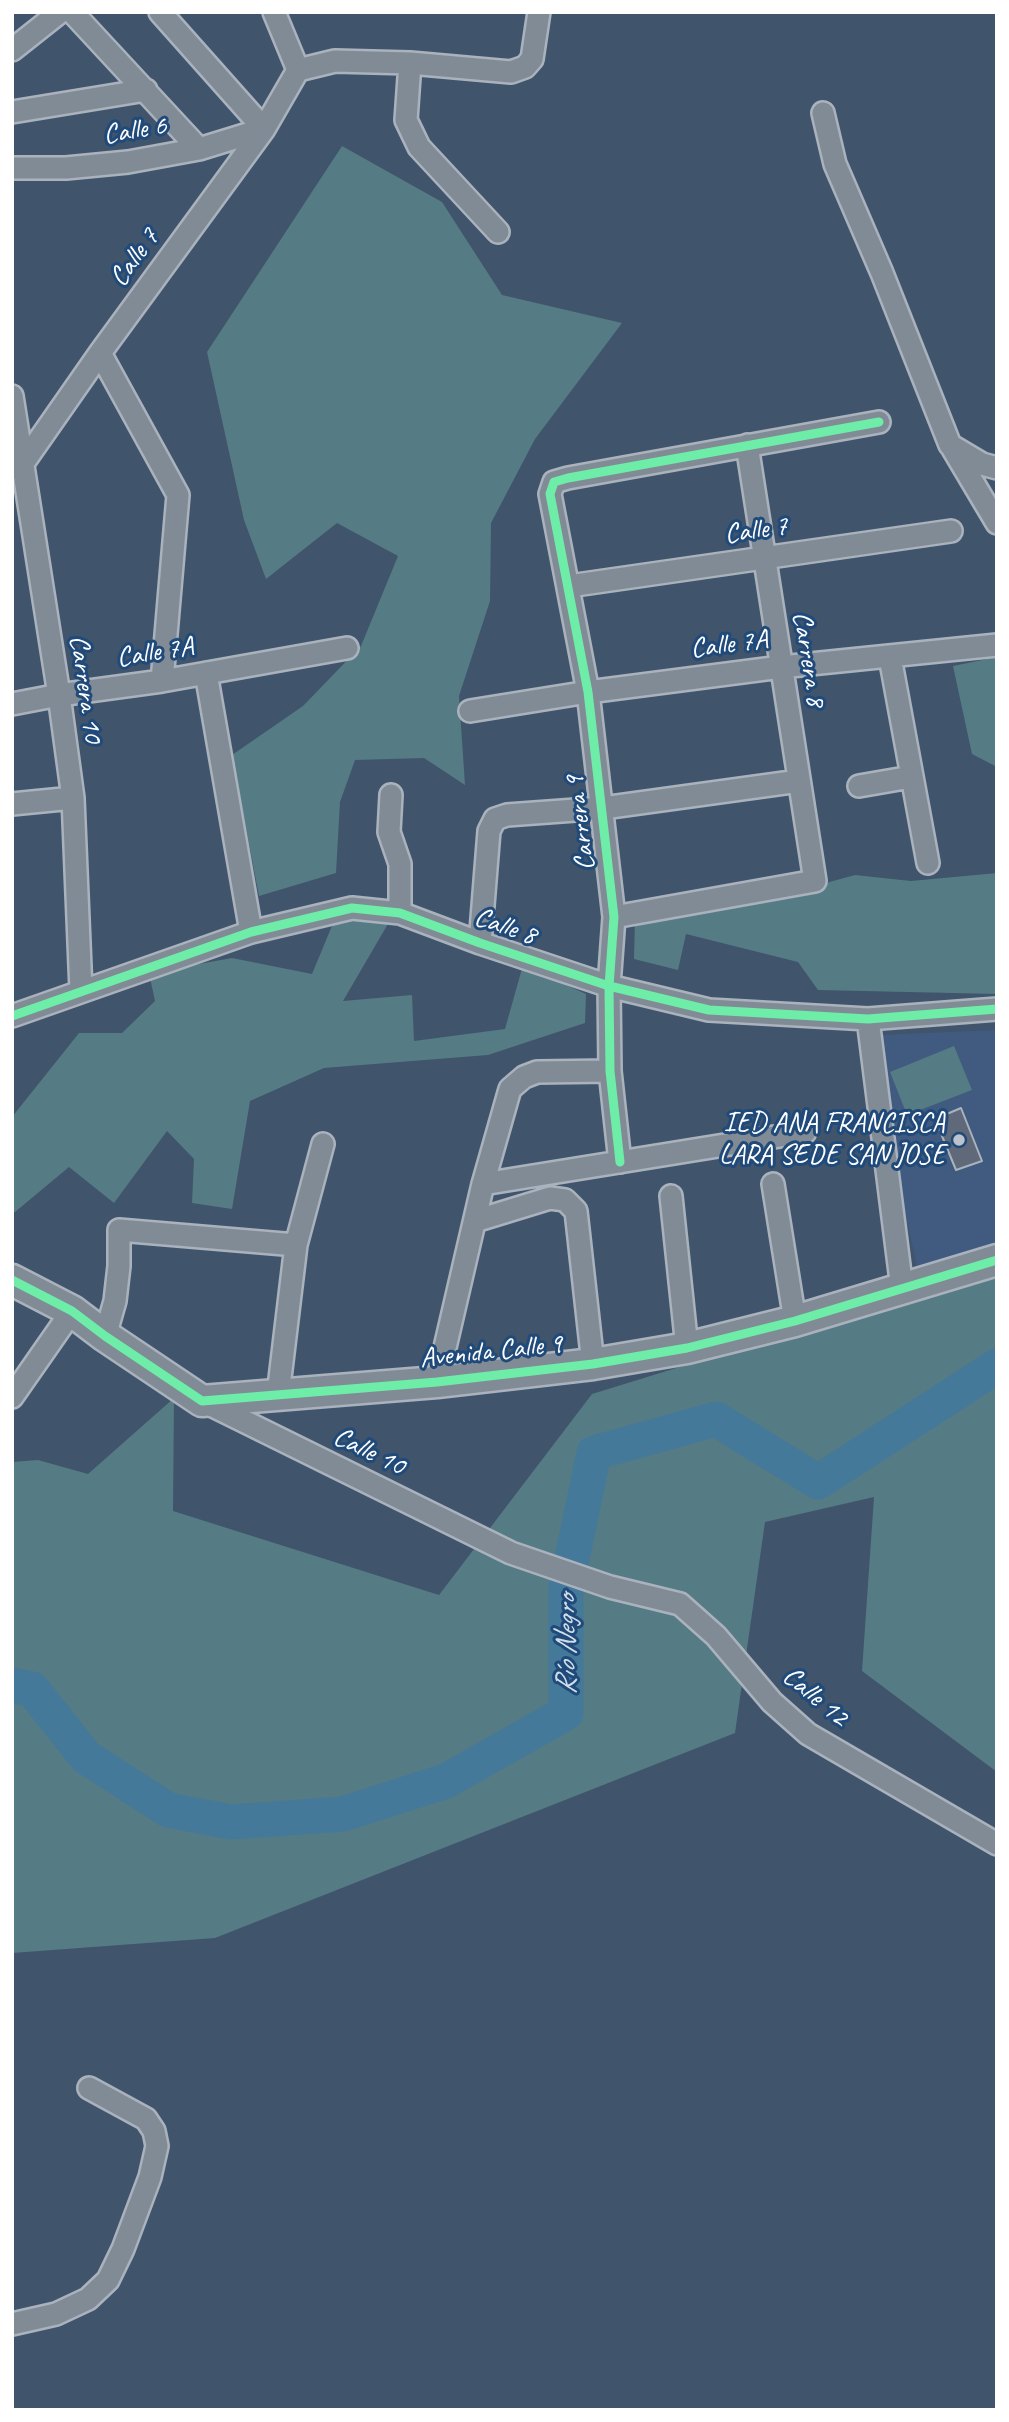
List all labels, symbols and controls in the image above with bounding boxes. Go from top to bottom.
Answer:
street label: Calle 6 [101,109,169,153]
street label: Calle 7 [103,222,167,294]
street label: Calle 7 [722,510,790,552]
street label: Carrera 8 [784,609,832,709]
street label: Calle 7A [689,624,769,666]
street label: Calle 7A [114,630,196,676]
street label: Carrera 10 [61,633,109,745]
street label: Carrera 9 [558,773,604,873]
street label: Calle 8 [470,901,540,953]
place label: IED ANA FRANCISCA LARA SEDE SAN JOSE [719,1107,945,1173]
marker: IED ANA FRANCISCA LARA SEDE SAN JOSE [951,1132,967,1148]
street label: Avenida Calle 9 [418,1328,564,1376]
street label: Calle 10 [327,1420,411,1484]
water label: Río Negro [549,1595,585,1695]
street label: Calle 12 [775,1660,855,1734]

